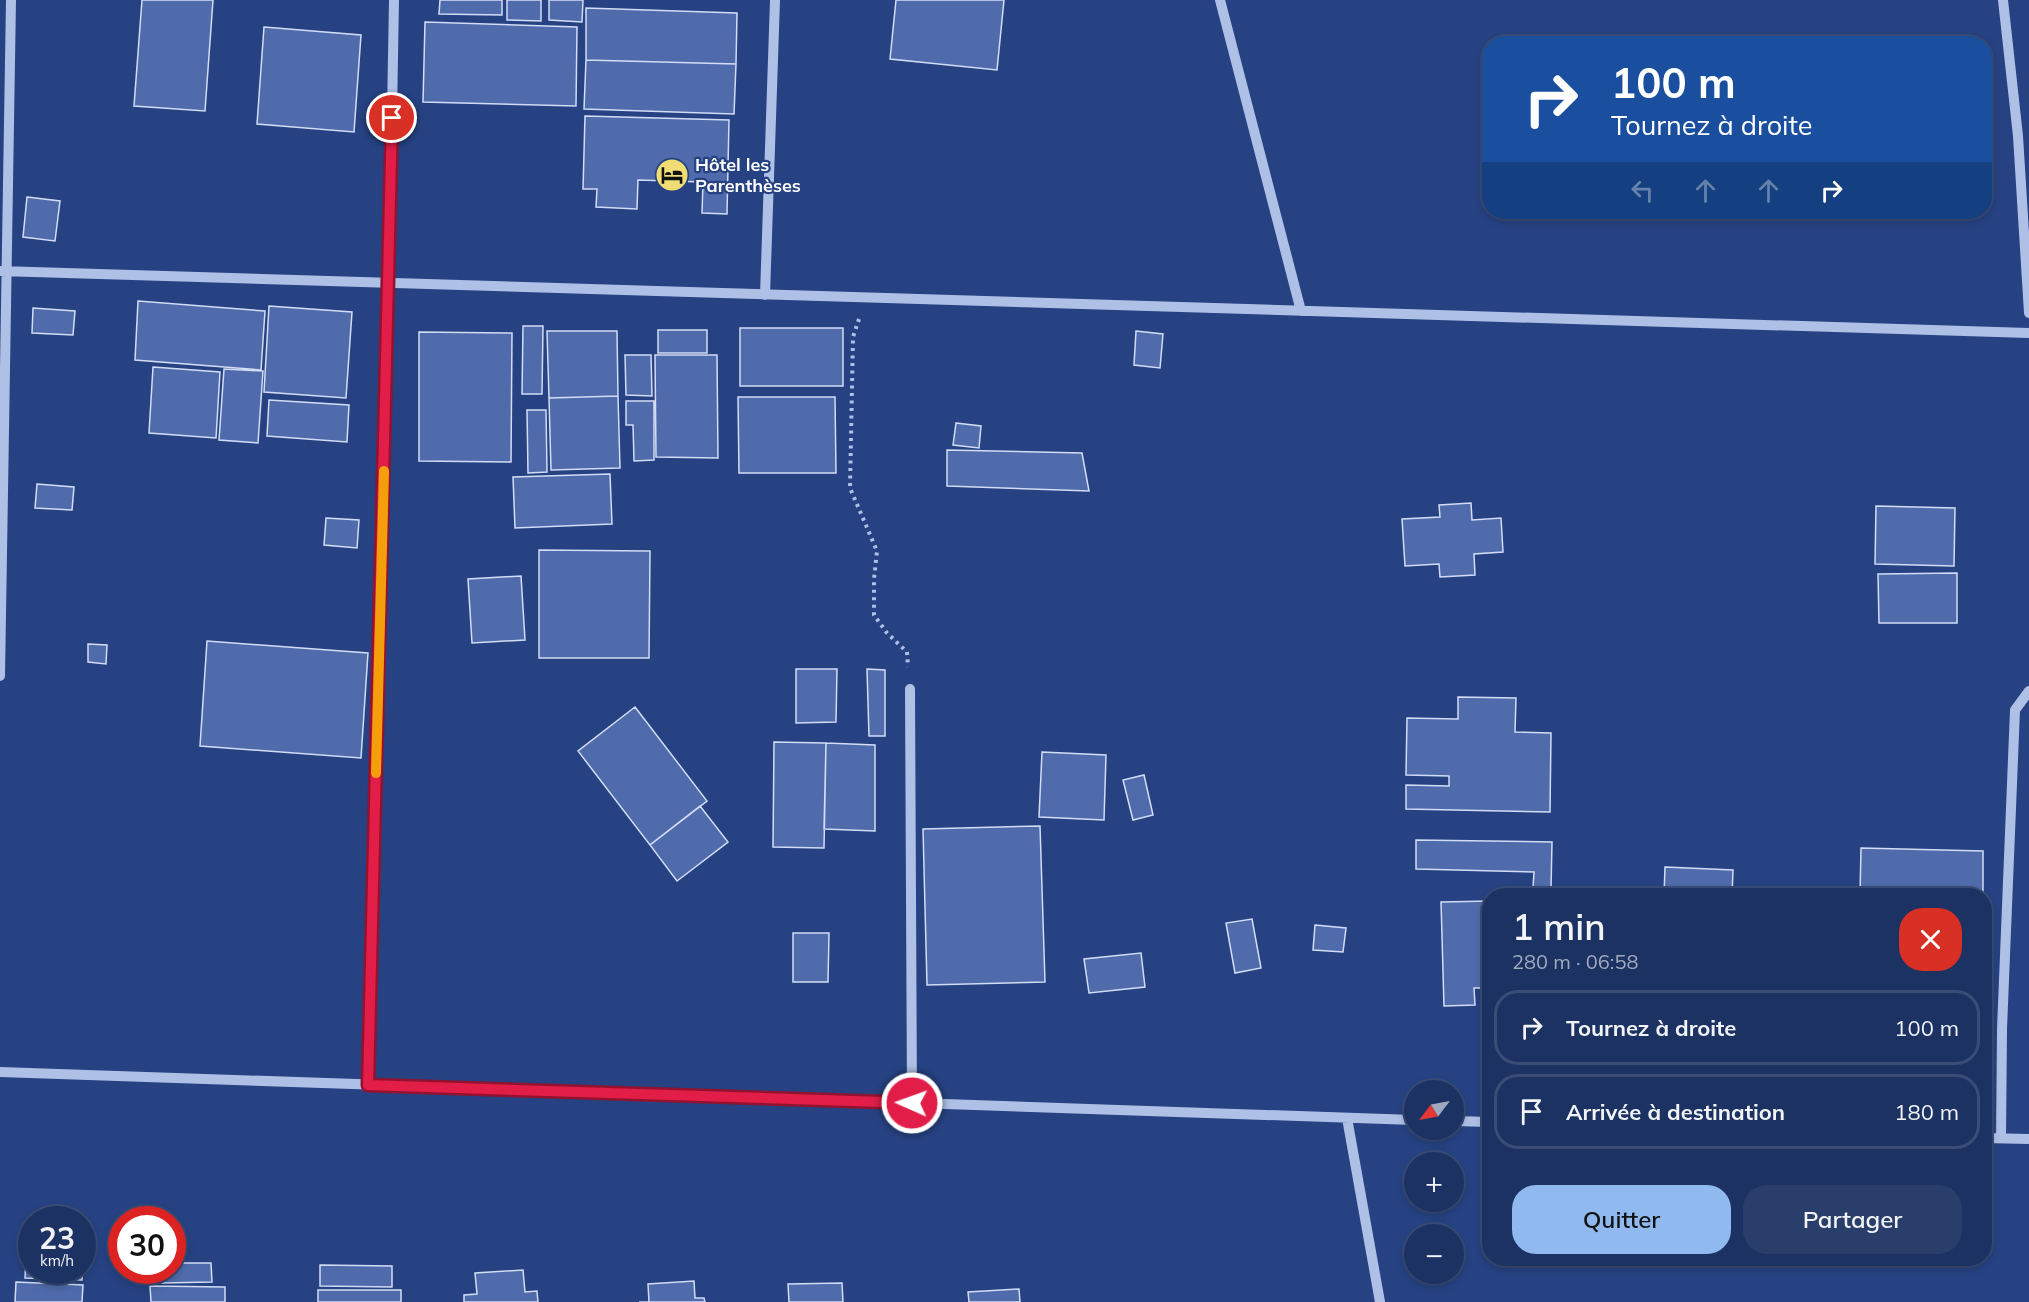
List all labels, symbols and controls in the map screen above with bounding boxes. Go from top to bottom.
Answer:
text: 100 m [1611,56,1736,109]
icon: right [1512,60,1590,138]
pin [366,92,417,143]
icon: arrive [375,101,408,134]
text: Tournez à droite [1611,108,1812,142]
place label: Hôtel les Parenthèses [695,153,801,197]
hotel icon: Hôtel les Parenthèses [654,157,690,193]
icon: left [1626,174,1659,207]
icon: ahead [1689,174,1722,207]
icon: ahead [1752,174,1785,207]
icon: right [1815,174,1848,207]
text: 1 min [1512,904,1606,949]
button: close [1899,908,1962,971]
text: 280 m · 06:58 [1512,949,1638,974]
icon: right [1515,1011,1548,1044]
text: Tournez à droite [1566,1014,1736,1042]
text: 100 m [1894,1014,1959,1042]
position arrow [880,1071,944,1135]
north arrow [1404,1080,1464,1140]
map controls [1404,1080,1464,1284]
icon: arrive [1515,1095,1548,1128]
text: Arrivée à destination [1566,1098,1785,1126]
text: 180 m [1894,1098,1959,1126]
button: + [1404,1152,1464,1212]
button: Quitter [1512,1185,1731,1254]
button: Partager [1743,1185,1962,1254]
speed limit sign: 30 [108,1206,186,1284]
text: 23 [39,1219,75,1257]
button: − [1404,1224,1464,1284]
text: km/h [40,1251,74,1270]

